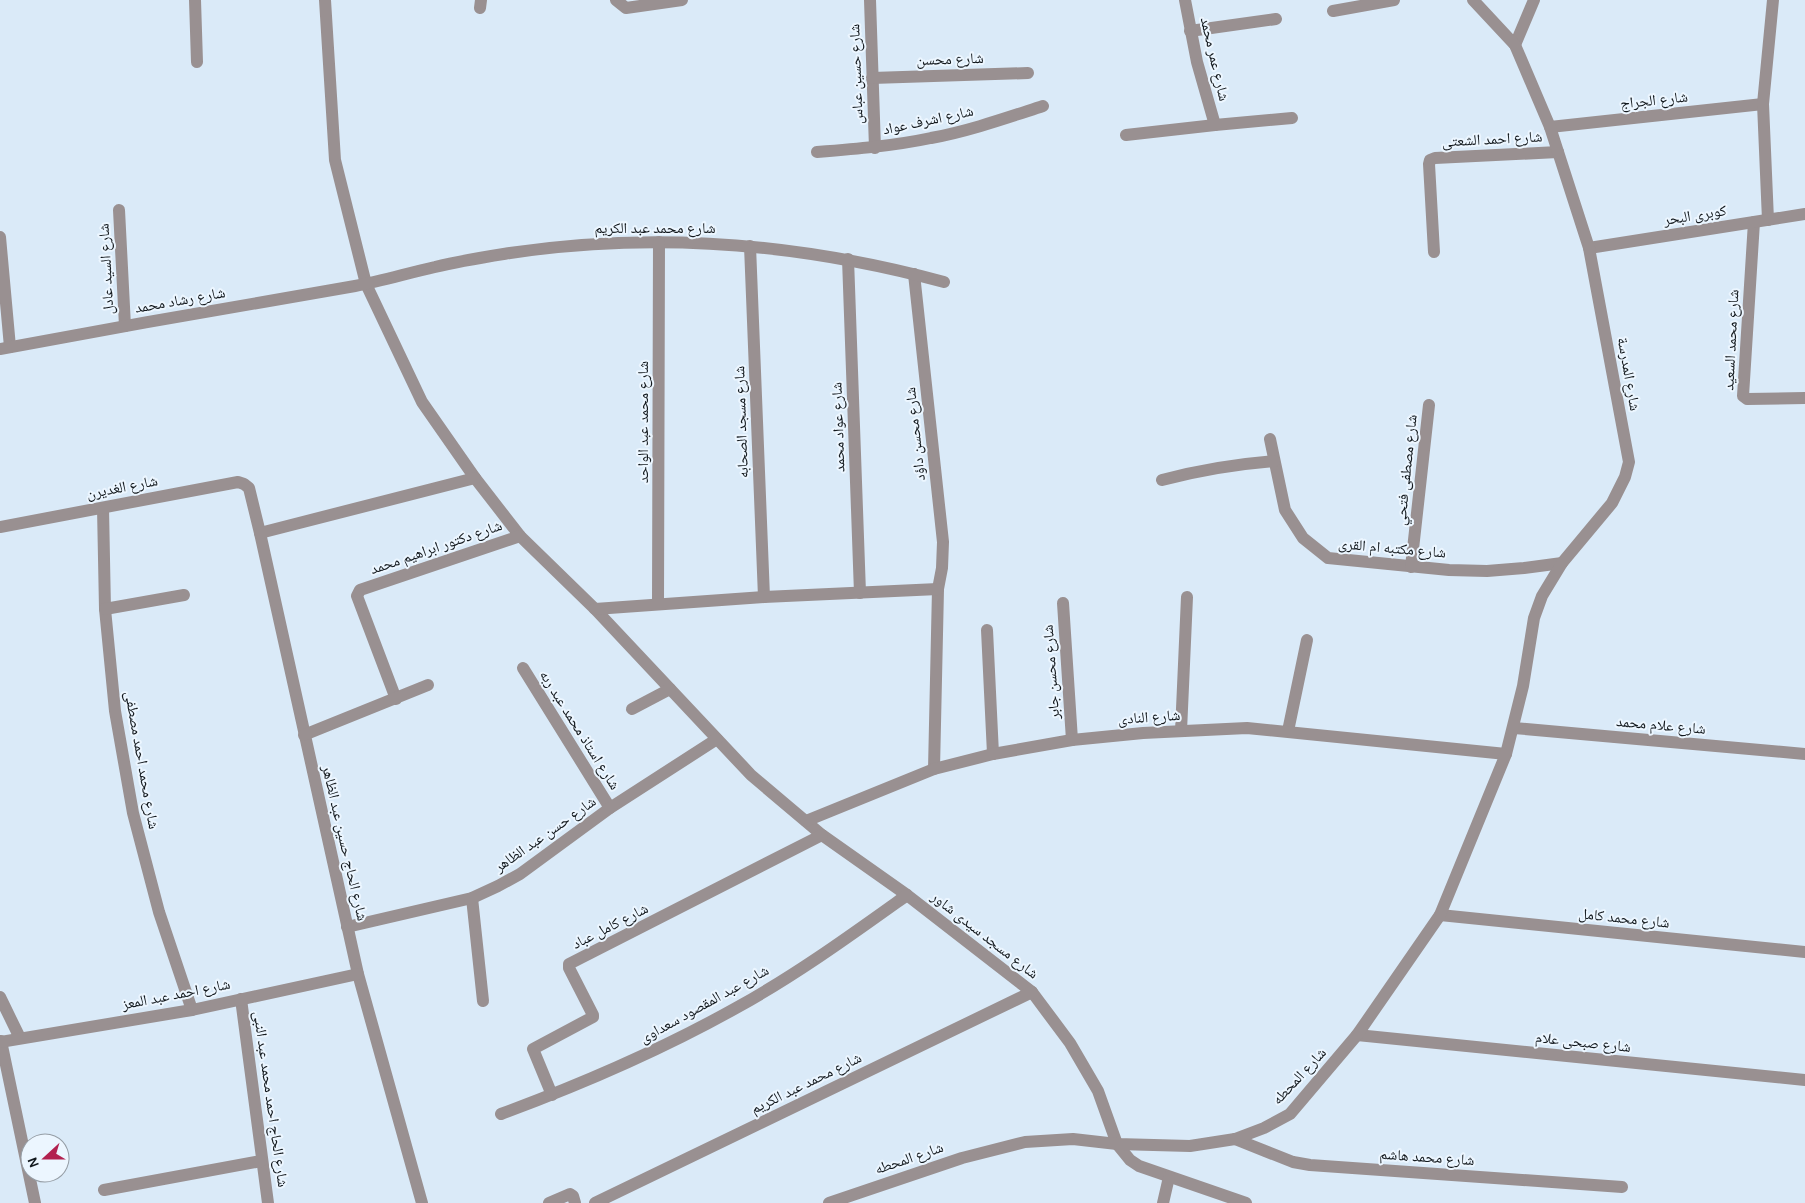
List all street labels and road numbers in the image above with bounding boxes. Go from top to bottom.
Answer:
street label: شارع عمر محمد [1196,15,1233,103]
street label: شارع حسين عباس [845,23,868,124]
street label: شارع محسن [916,49,984,70]
street label: شارع الجراج [1619,87,1689,113]
street label: شارع اشرف عواد [881,102,975,139]
street label: شارع احمد الشعتى [1441,127,1543,152]
street label: كوبرى البحر [1661,201,1728,230]
street label: شارع محمد عبد الكريم [594,219,716,238]
street label: شارع السيد عادل [95,223,118,315]
street label: شارع رشاد محمد [133,283,227,318]
street label: شارع محمد السعيد [1719,289,1744,391]
street label: شارع المدرسة [1613,336,1644,413]
street label: شارع محمد عبد الواحد [634,361,653,483]
street label: شارع مسجد الصحابه [730,365,753,479]
street label: شارع عواد محمد [827,381,850,472]
street label: شارع محسن داؤد [901,386,930,482]
street label: شارع مصطفى فتحي [1391,413,1424,527]
street label: شارع الغديرن [85,471,159,504]
street label: شارع دكتور ابراهيم محمد [368,516,505,579]
street label: شارع مكتبه ام القرى [1337,534,1447,563]
street label: شارع محسن جابر [1039,624,1064,721]
street label: شارع استاذ محمد عبد ربه [535,667,624,794]
street label: شارع محمد احمد مصطفى [120,690,163,831]
street label: شارع النادى [1117,706,1181,729]
street label: شارع علام محمد [1615,712,1707,739]
street label: شارع الحاج حسين عبد الظاهر [317,762,372,923]
street label: شارع حسن عبد الظاهر [490,792,600,877]
street label: شارع مسجد سيدى شاور [926,887,1042,983]
street label: شارع كامل عباد [569,899,652,954]
street label: شارع محمد كامل [1577,904,1671,933]
street label: شارع عبد المقصود سعداوى [636,961,772,1048]
street label: شارع احمد عبد المعز [119,975,232,1014]
street label: شارع الحاج احمد محمد عبد النبى [249,1010,292,1189]
street label: شارع صبحى علام [1534,1028,1632,1057]
street label: شارع المحطه [1268,1044,1331,1109]
street label: شارع محمد عبد الكريم [748,1048,865,1119]
street label: شارع المحطه [872,1138,946,1179]
street label: شارع محمد هاشم [1379,1145,1475,1170]

